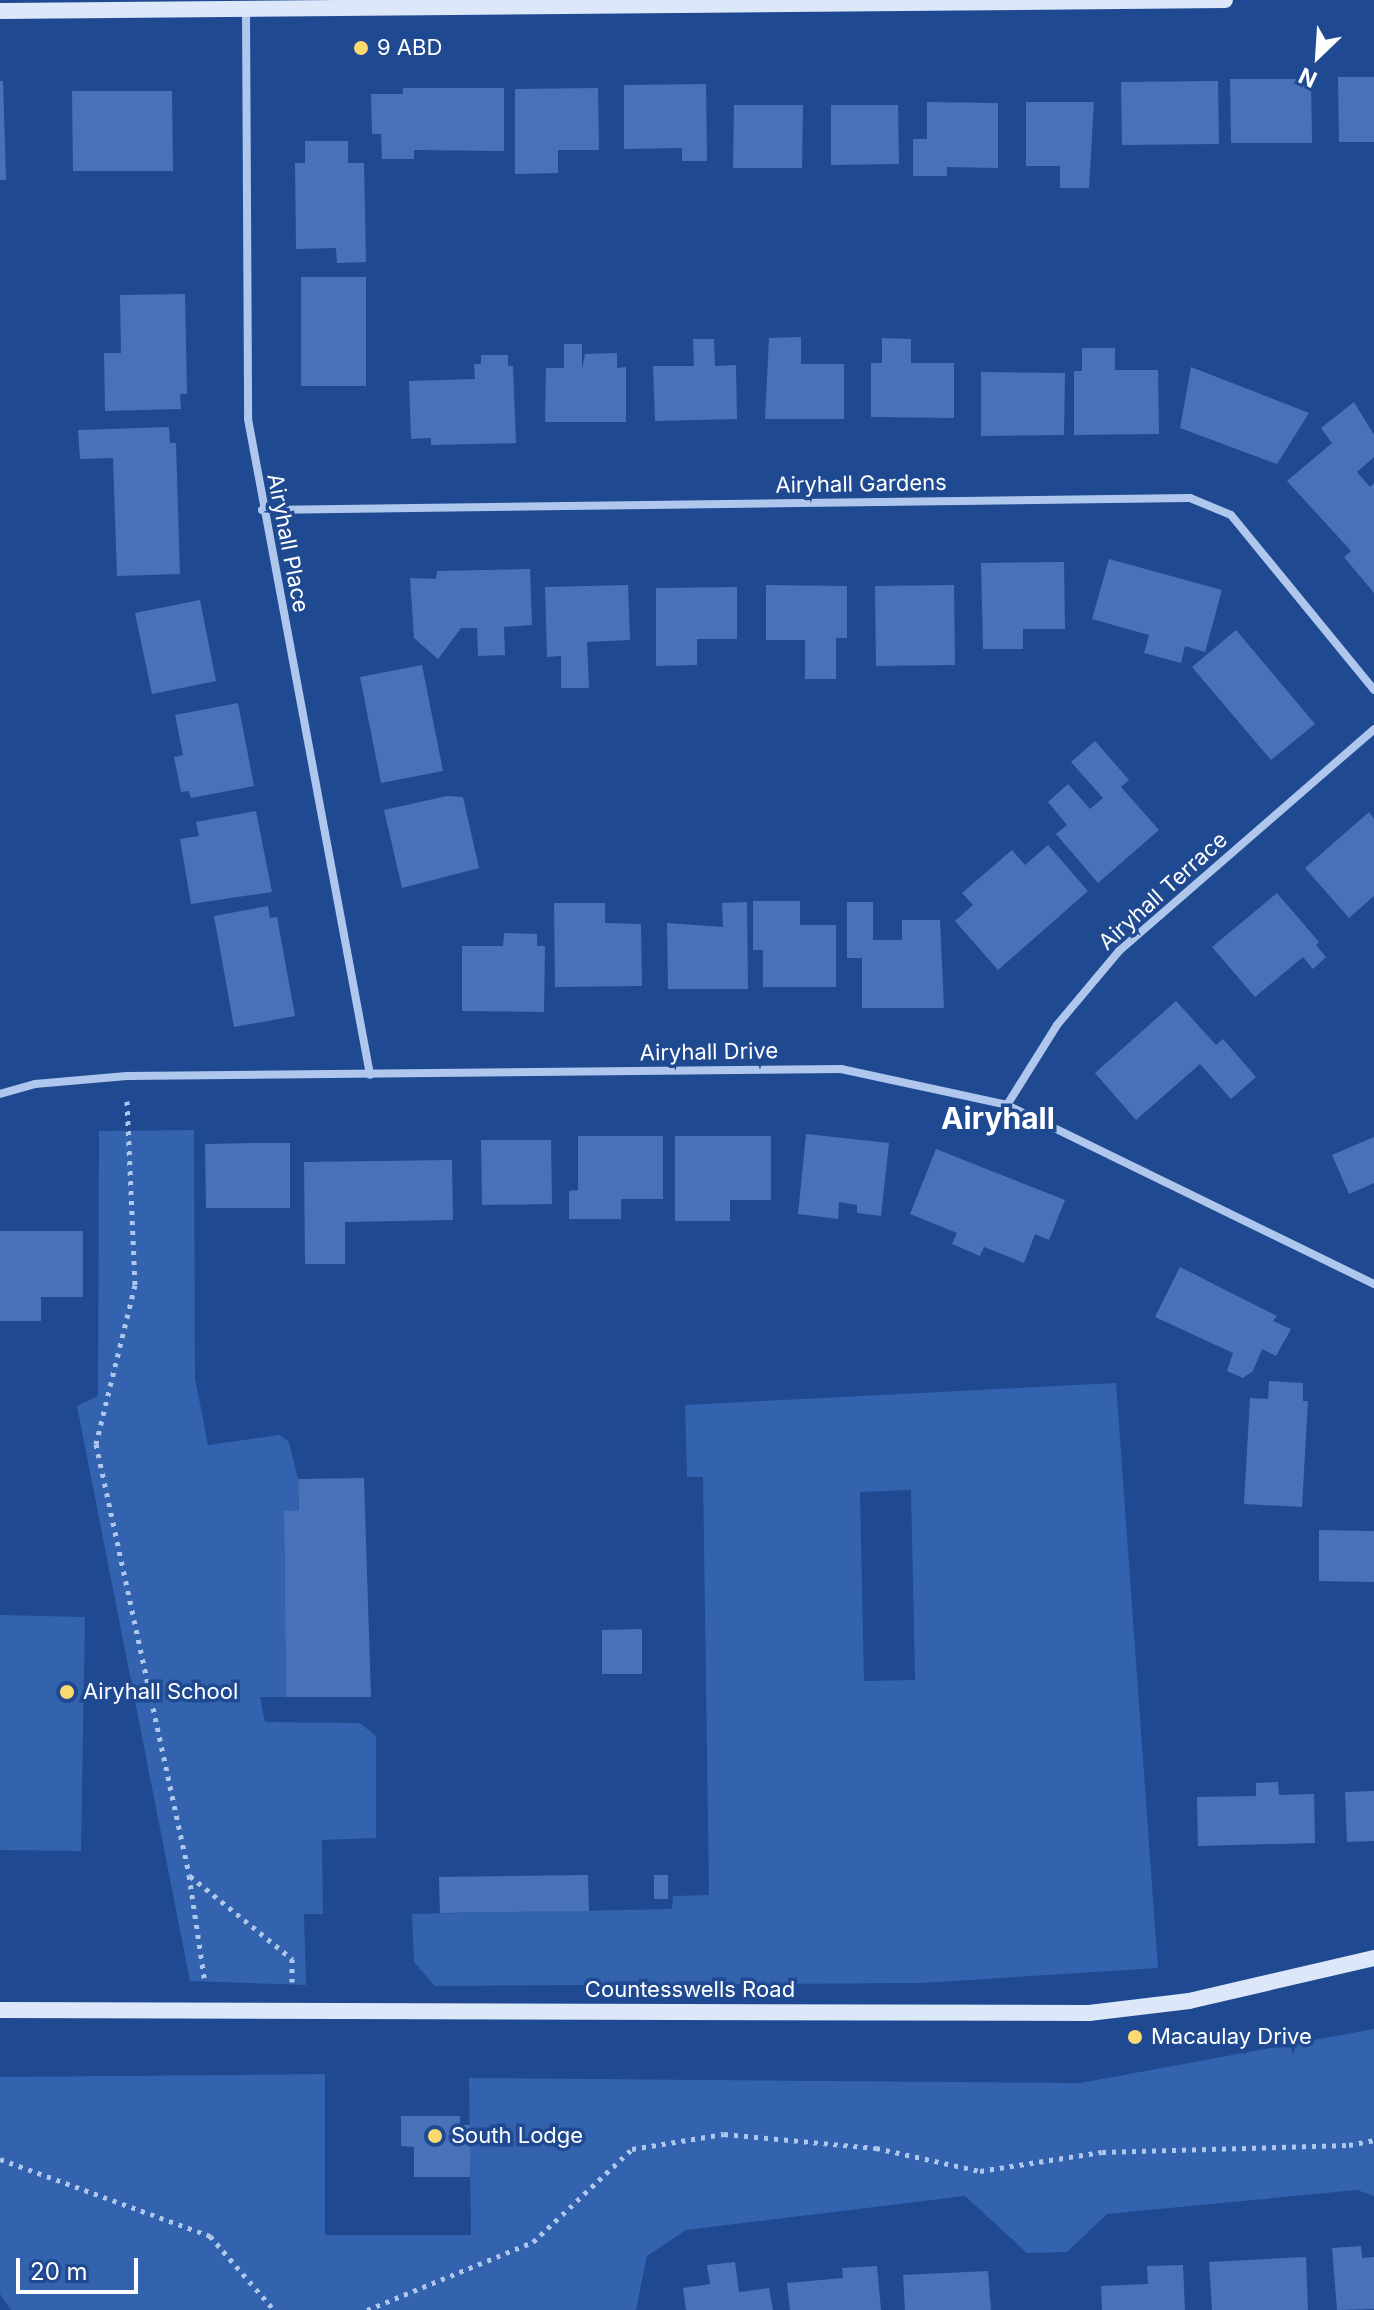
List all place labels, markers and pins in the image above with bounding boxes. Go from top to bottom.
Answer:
place label: 9 ABD [377,35,442,61]
marker: 9 ABD [352,39,370,57]
place label: Airyhall School [83,1679,238,1705]
marker: Airyhall School [58,1683,76,1701]
place label: Macaulay Drive [1151,2024,1312,2050]
marker: Macaulay Drive [1126,2028,1144,2046]
place label: South Lodge [451,2123,583,2149]
marker: South Lodge [426,2127,444,2145]

